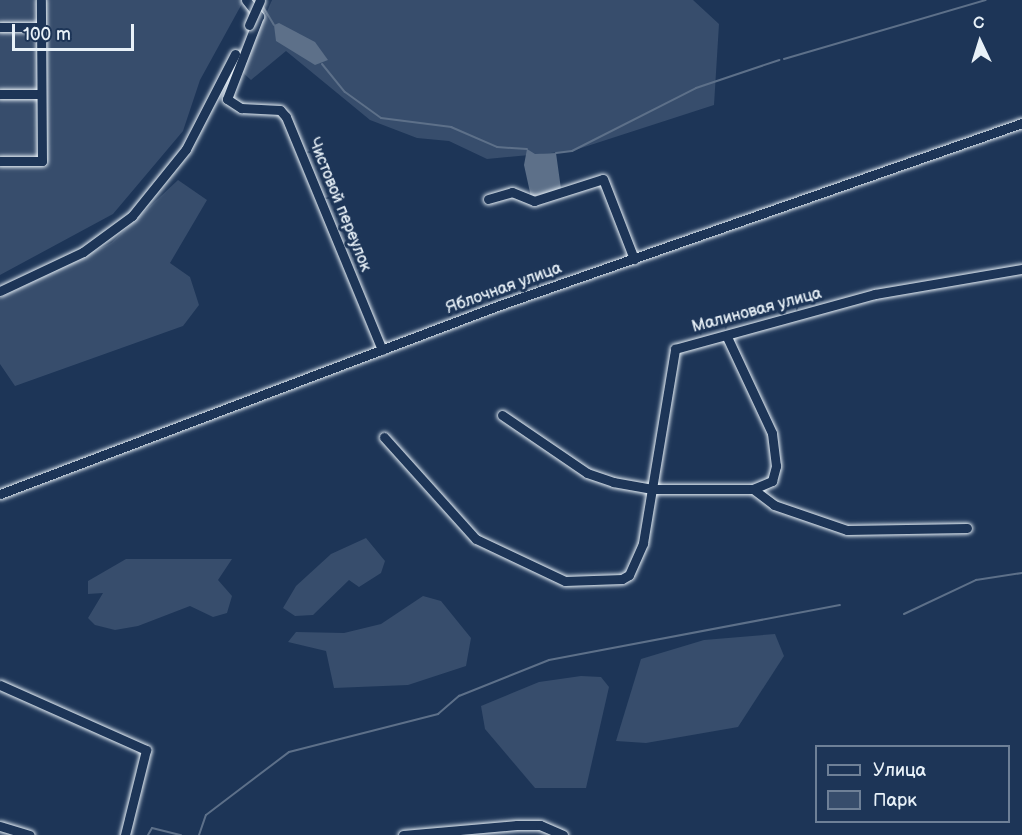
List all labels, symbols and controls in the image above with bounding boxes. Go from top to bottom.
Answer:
scale bar [15,12,136,50]
north arrow [950,12,1010,72]
text: С [972,14,985,33]
text: 100 m [23,24,71,45]
street label: Чистовой переулок [303,135,375,275]
street label: Яблочная улица [444,259,564,319]
street label: Малиновая улица [690,284,824,338]
legend [815,745,1010,823]
text: Улица [873,760,926,781]
text: Парк [873,790,917,811]

